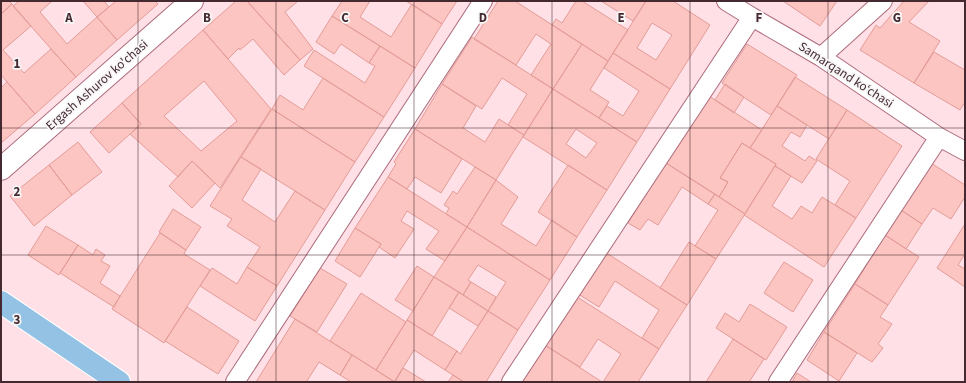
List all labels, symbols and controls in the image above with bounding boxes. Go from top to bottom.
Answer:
text: A [64,9,73,27]
text: B [203,9,211,27]
text: C [341,9,349,27]
text: D [479,9,487,27]
text: E [617,9,625,27]
text: F [756,9,763,27]
text: G [893,9,901,27]
street label: Ergash Ashurov ko'chasi [42,36,152,134]
street label: Samarqand ko‘chasi [795,38,897,112]
text: 1 [14,55,21,73]
text: 2 [14,183,21,201]
text: 3 [14,311,21,329]

